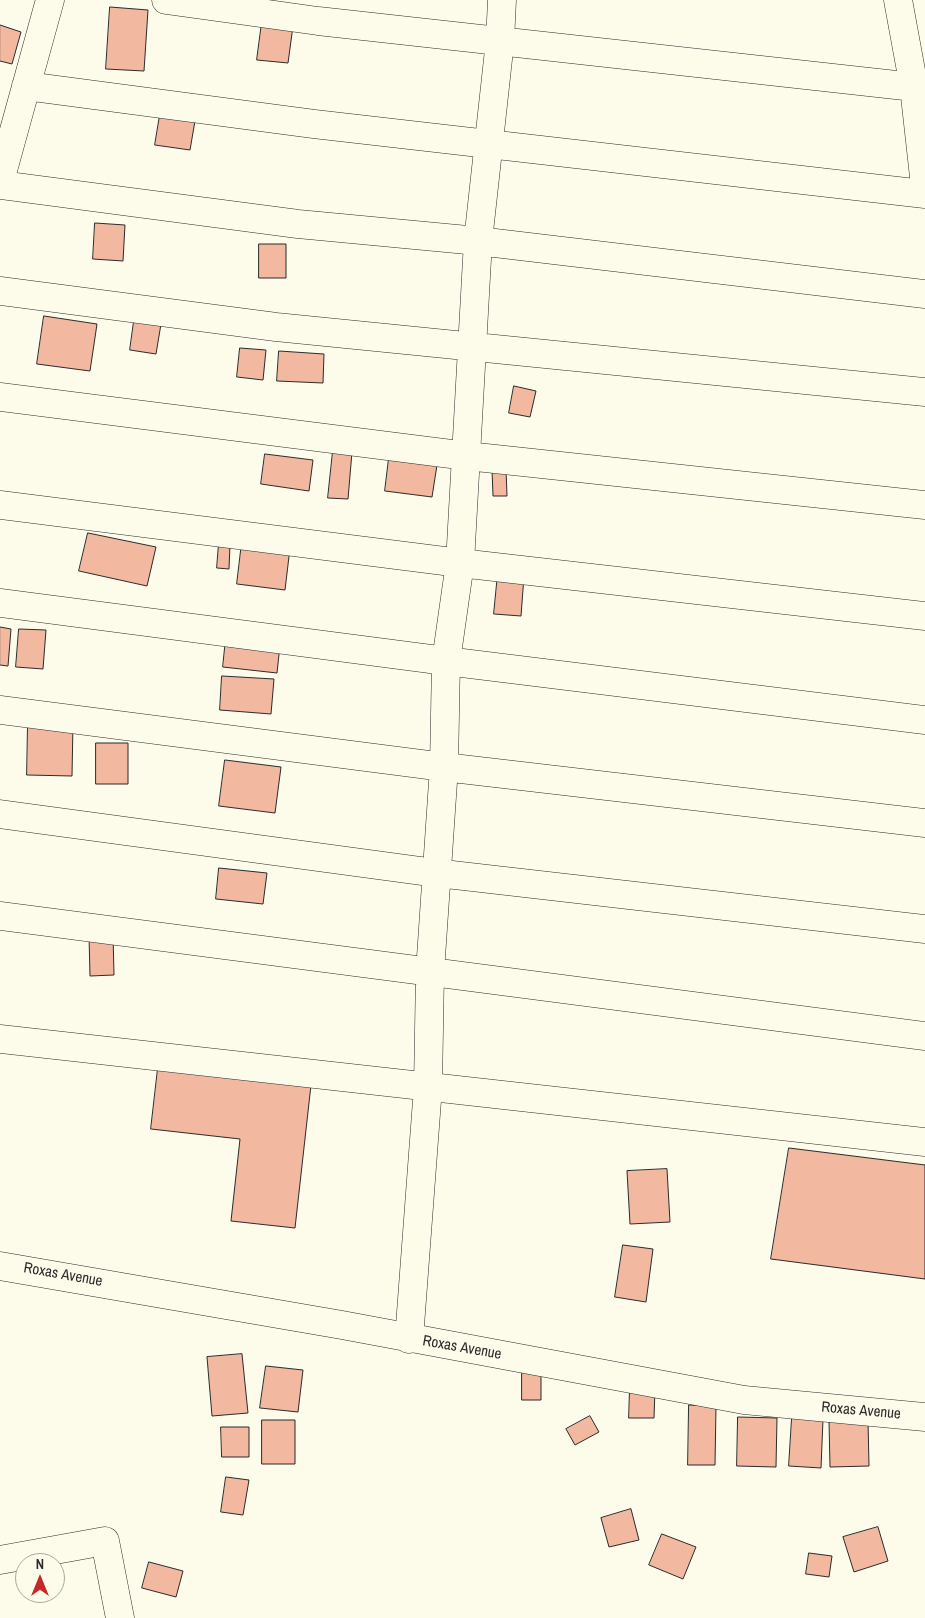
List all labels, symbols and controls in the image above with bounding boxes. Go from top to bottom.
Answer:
street label: Roxas Avenue [22,1259,104,1291]
street label: Roxas Avenue [421,1332,503,1364]
street label: Roxas Avenue [820,1399,902,1423]
north arrow [15,1553,65,1603]
text: N [36,1555,44,1573]

